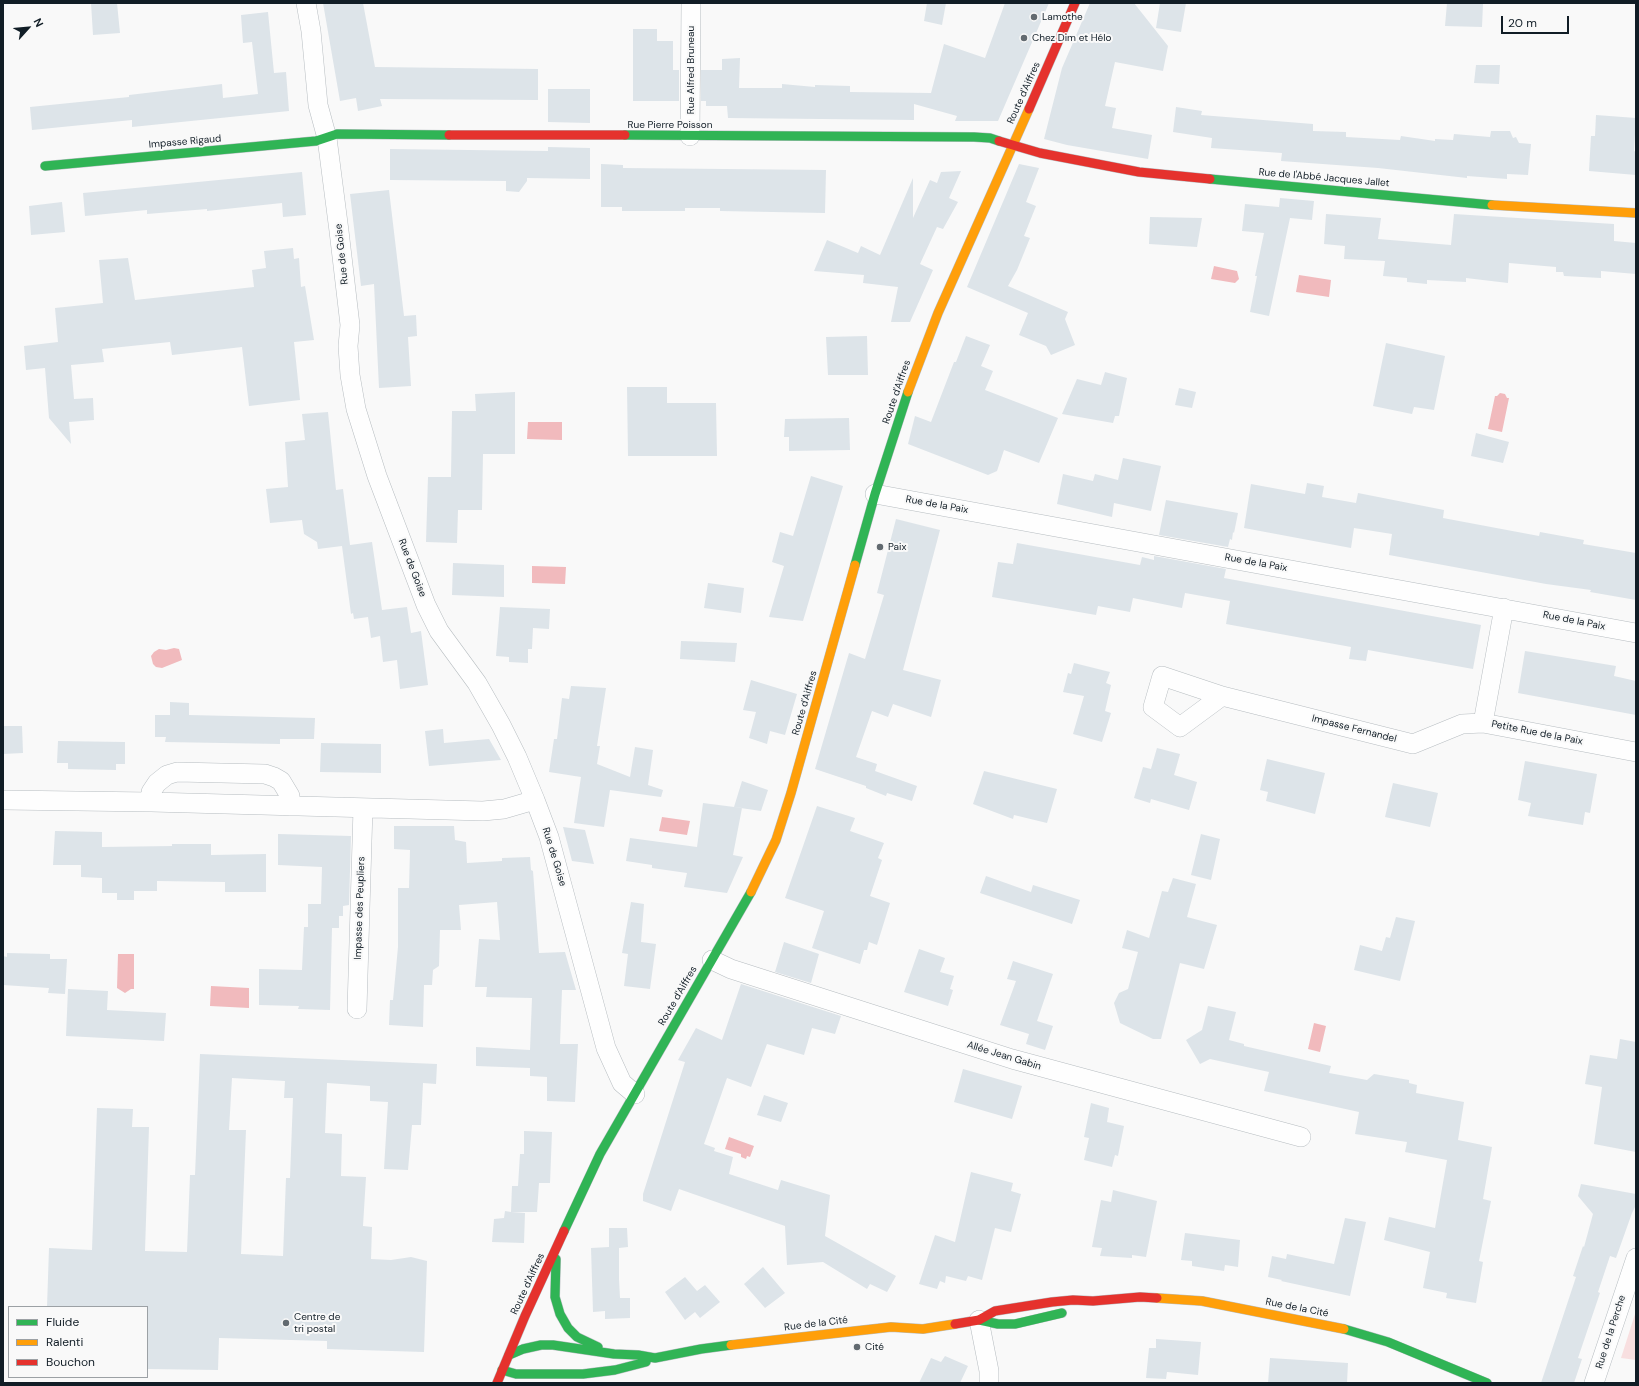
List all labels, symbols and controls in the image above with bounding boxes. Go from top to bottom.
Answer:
north arrow [8,8,48,48]
scale bar [1503,8,1571,34]
place label: Lamothe [1042,11,1083,23]
marker: Lamothe [1029,12,1039,22]
text: 20 m [1508,15,1537,31]
text: N [31,16,47,29]
street label: Rue Alfred Bruneau [685,26,697,114]
place label: Chez Dim et Hélo [1032,32,1111,44]
marker: Chez Dim et Hélo [1019,33,1029,43]
street label: Route d'Aiffres [1005,60,1043,126]
street label: Rue Pierre Poisson [628,119,712,131]
street label: Impasse Rigaud [148,133,222,151]
street label: Rue de l'Abbé Jacques Jallet [1258,166,1390,190]
street label: Rue de Goise [333,223,351,285]
street label: Route d'Aiffres [880,359,914,425]
street label: Rue de la Paix [905,494,969,516]
street label: Rue de Goise [395,537,429,599]
place label: Paix [888,541,906,553]
marker: Paix [875,542,885,552]
street label: Rue de la Paix [1224,552,1288,574]
street label: Rue de la Paix [1542,609,1606,633]
street label: Route d'Aiffres [790,669,820,737]
street label: Impasse Fernandel [1310,713,1398,745]
street label: Petite Rue de la Paix [1490,718,1584,748]
street label: Rue de Goise [539,826,569,888]
street label: Impasse des Peupliers [352,856,368,960]
street label: Route d'Aiffres [656,964,700,1028]
street label: Allée Jean Gabin [965,1039,1043,1073]
street label: Route d'Aiffres [508,1251,548,1317]
street label: Rue de la Perche [1593,1294,1629,1370]
street label: Rue de la Cité [1264,1296,1330,1320]
legend [8,1306,148,1378]
place label: Centre de tri postal [294,1311,340,1334]
text: Fluide [46,1314,79,1330]
street label: Rue de la Cité [784,1314,848,1334]
marker: Centre de tri postal [281,1318,291,1328]
text: Ralenti [46,1334,83,1350]
place label: Cité [865,1341,884,1353]
marker: Cité [852,1342,862,1352]
text: Bouchon [46,1354,95,1370]

